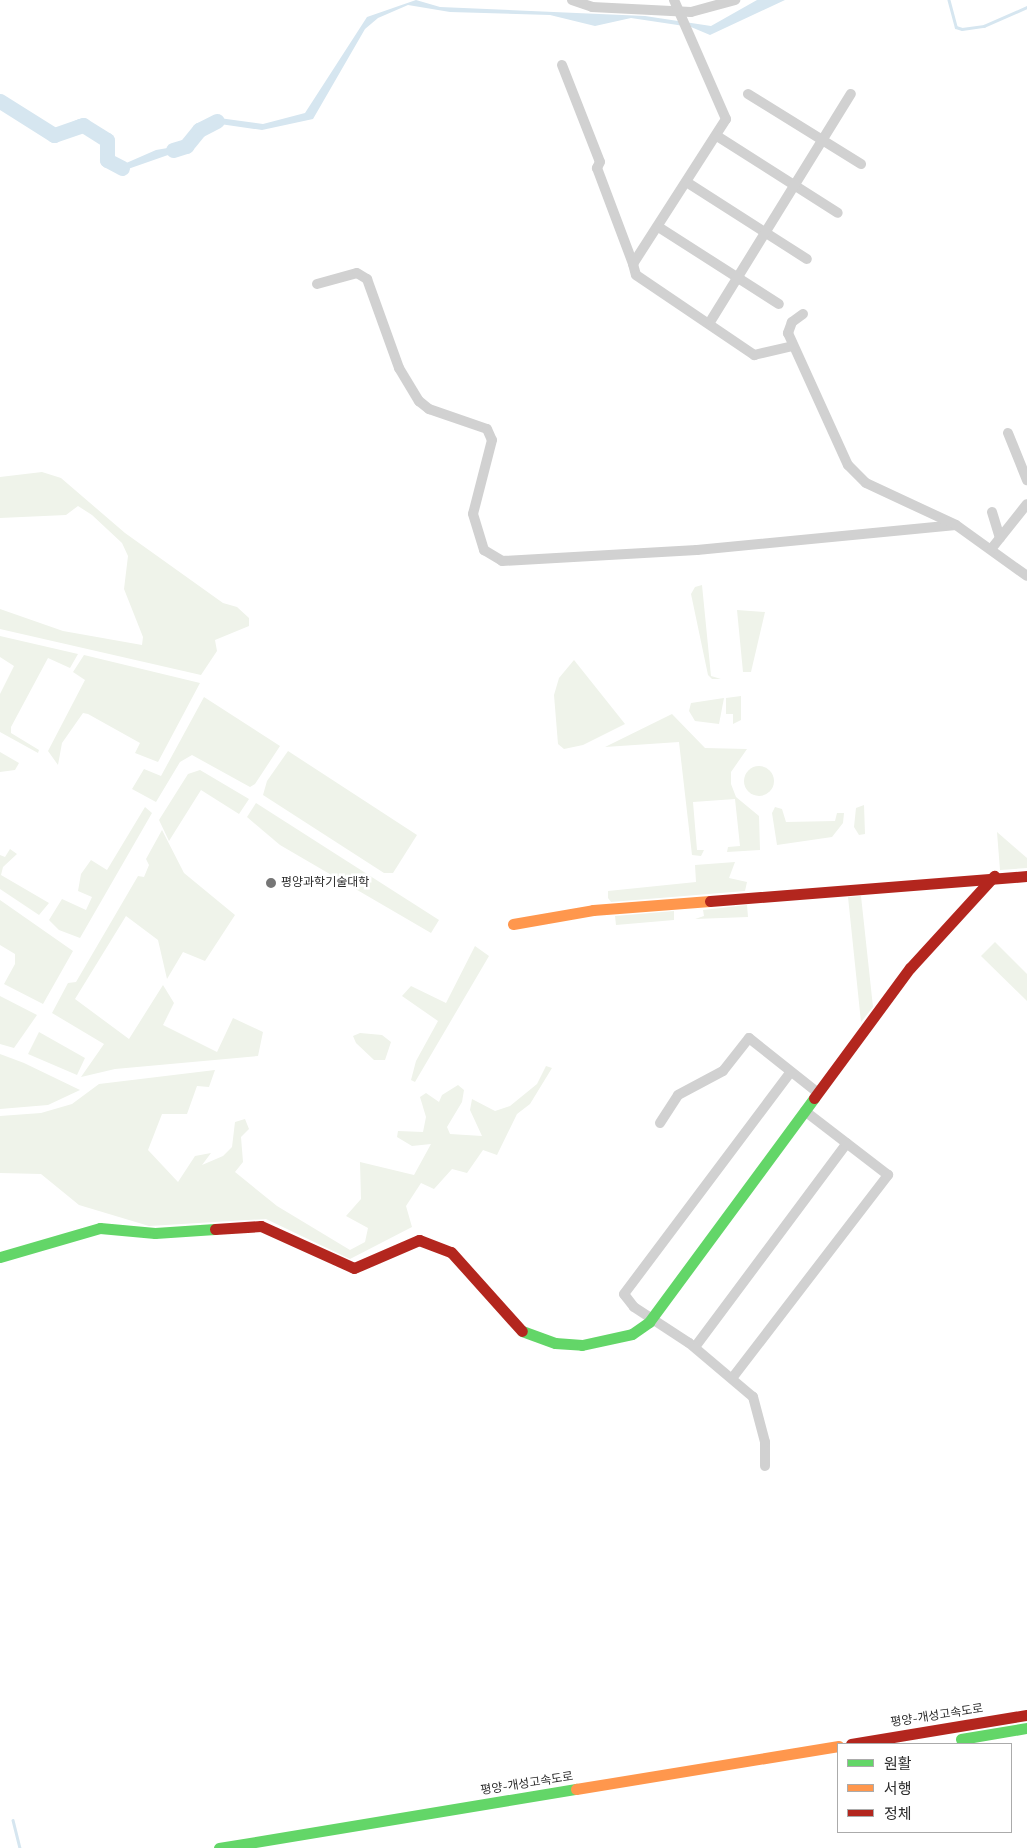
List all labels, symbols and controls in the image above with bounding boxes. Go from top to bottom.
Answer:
place label: 평양과학기술대학 [281,876,369,890]
marker: 평양과학기술대학 [265,877,277,889]
street label: 평양-개성고속도로 [890,1702,984,1730]
legend [837,1743,1012,1833]
text: 원활 [884,1755,912,1773]
street label: 평양-개성고속도로 [480,1770,574,1798]
text: 서행 [884,1780,912,1798]
text: 정체 [884,1805,912,1823]

